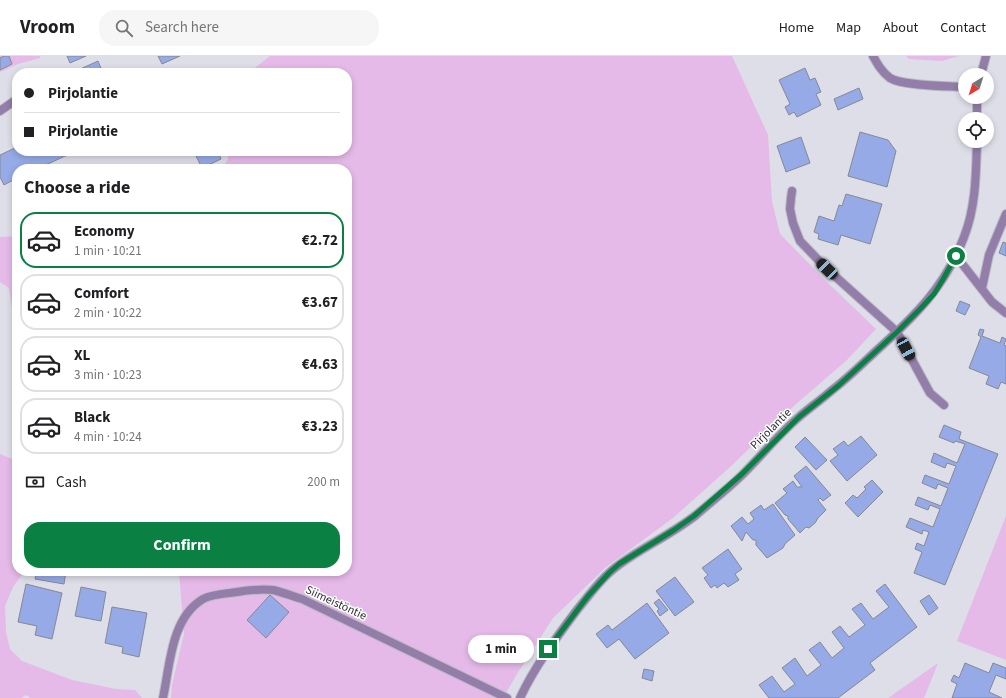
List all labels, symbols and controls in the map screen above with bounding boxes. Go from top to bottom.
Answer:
search box [99,10,379,46]
text: Vroom [20,14,75,41]
icon: search [113,17,135,39]
text: Search here [145,17,219,38]
text: Home [779,18,814,38]
text: Map [836,18,861,38]
text: About [883,18,918,38]
text: Contact [940,18,986,38]
north arrow [958,68,994,104]
map controls [958,68,994,148]
text: Pirjolantie [48,83,118,104]
button: locate [958,112,994,148]
text: Pirjolantie [48,121,118,142]
text: Choose a ride [24,175,130,200]
text: Economy [74,221,135,242]
icon: car [26,222,62,258]
text: €2.72 [302,230,338,251]
text: 1 min · 10:21 [74,242,142,260]
route start [947,247,965,265]
car [814,256,840,282]
text: Comfort [74,283,129,304]
icon: car [26,284,62,320]
text: €3.67 [302,292,338,313]
text: 2 min · 10:22 [74,304,142,322]
car [895,336,917,362]
text: XL [74,345,90,366]
icon: car [26,346,62,382]
text: €4.63 [302,354,338,375]
text: 3 min · 10:23 [74,366,142,384]
street label: Pirjolantie [747,405,795,453]
text: Black [74,407,111,428]
icon: car [26,408,62,444]
text: €3.23 [302,416,338,437]
text: 4 min · 10:24 [74,428,142,446]
icon: cash [24,471,46,493]
text: Cash [56,472,87,493]
text: 200 m [307,473,340,491]
button: Confirm [24,522,340,568]
street label: Siimeistöntie [303,581,369,625]
callout: 1 min [468,635,534,663]
text: 1 min [485,640,517,658]
route end [539,640,557,658]

